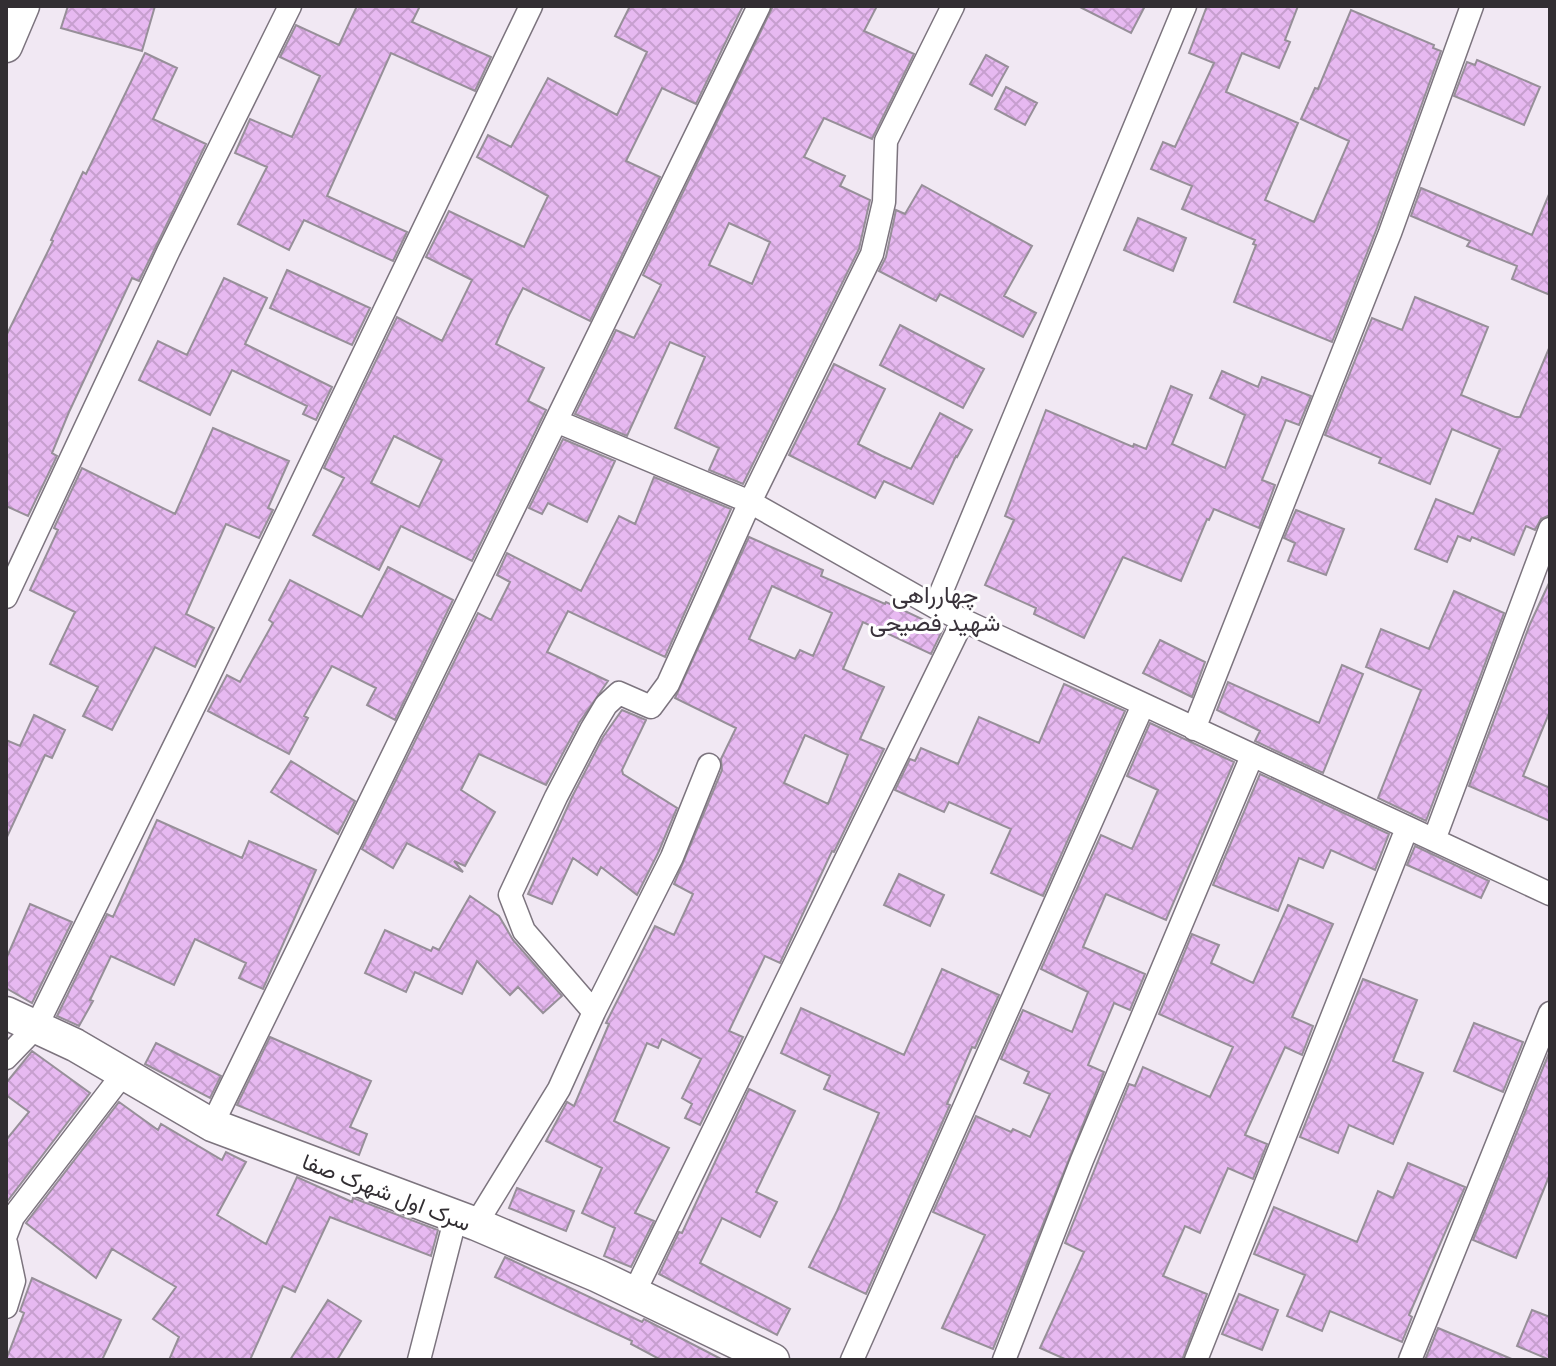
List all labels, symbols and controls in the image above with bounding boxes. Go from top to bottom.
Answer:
district label: چهارراهی شهید فصیحی [870,577,1000,638]
street label: سرک اول شهرک صفا [298,1145,476,1237]

